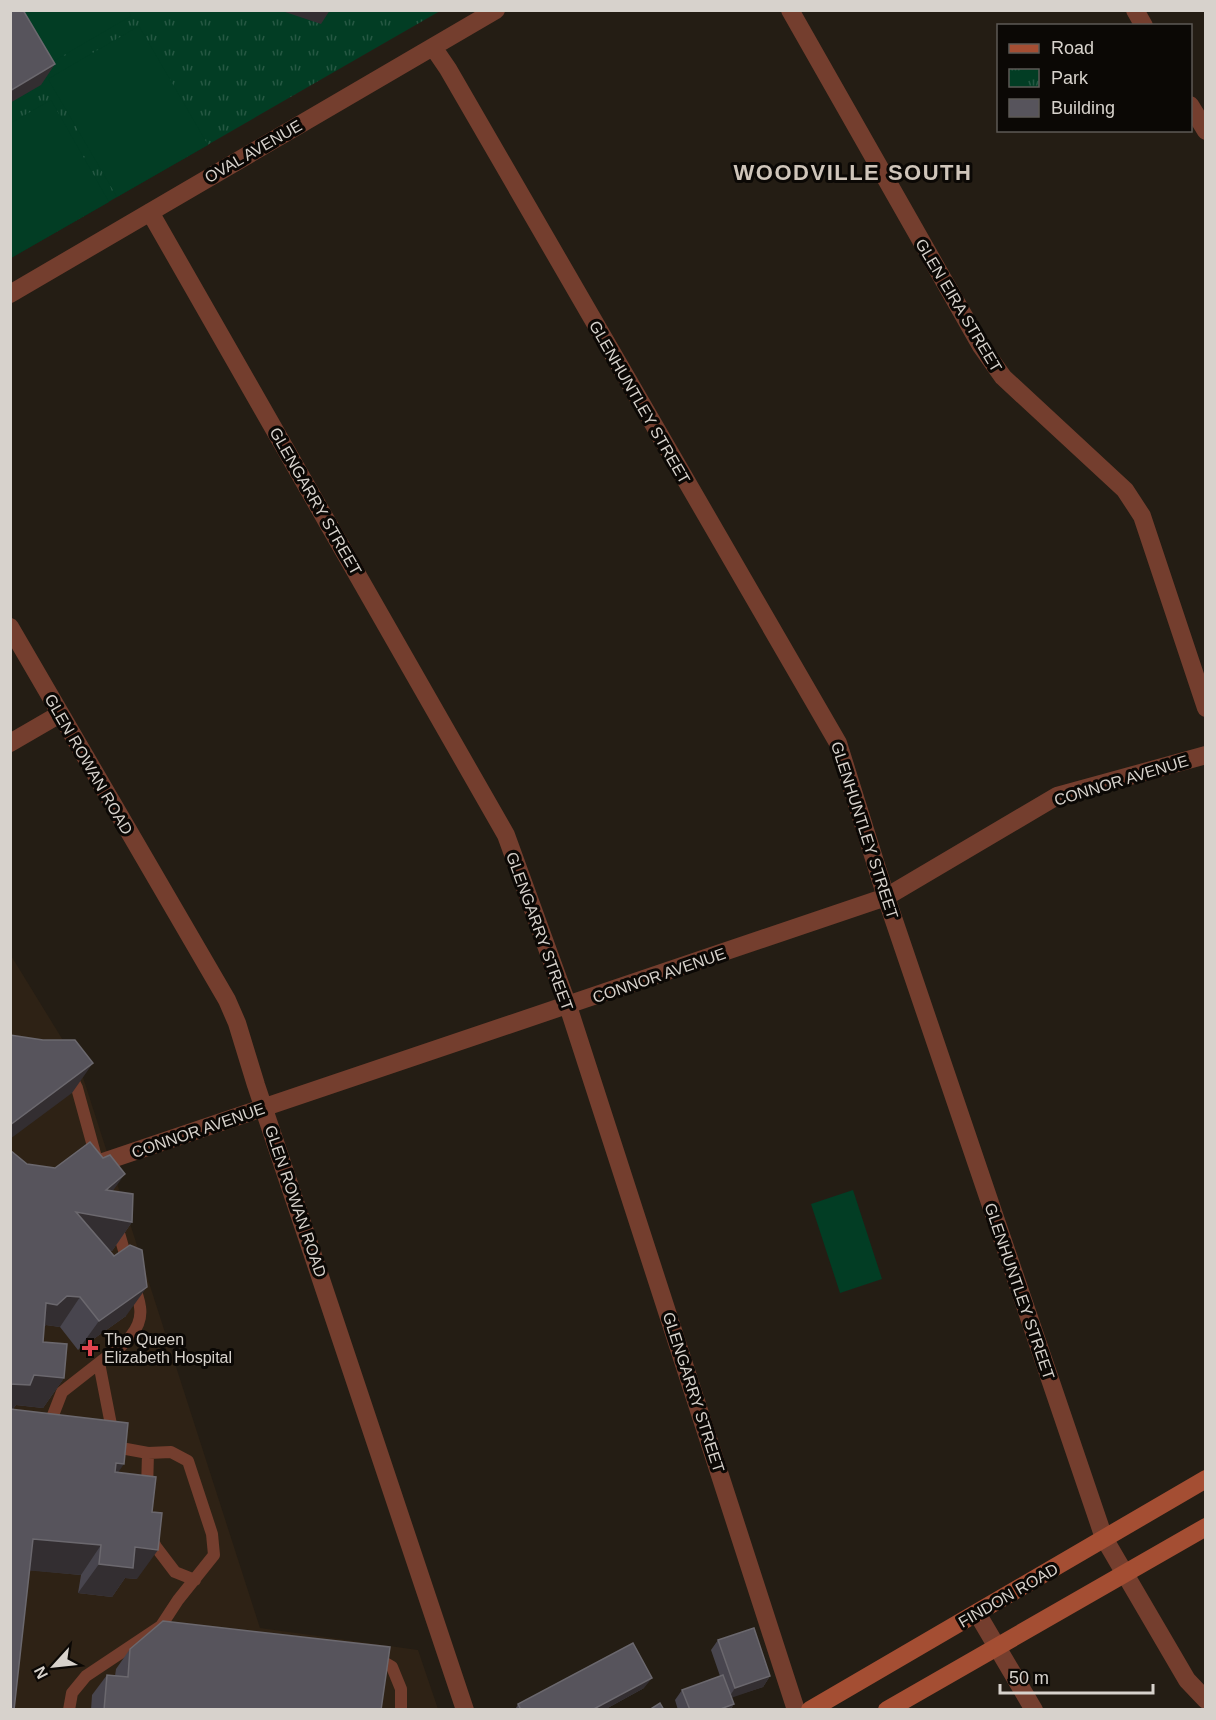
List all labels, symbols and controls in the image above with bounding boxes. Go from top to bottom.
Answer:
legend [997,24,1192,132]
text: Road [1051,38,1094,58]
text: Park [1051,68,1089,88]
text: Building [1051,98,1115,118]
street label: OVAL AVENUE [202,117,305,186]
district label: WOODVILLE SOUTH [734,160,972,185]
street label: GLEN EIRA STREET [912,236,1005,375]
street label: GLENHUNTLEY STREET [586,318,693,487]
street label: GLENGARRY STREET [266,424,365,578]
street label: GLEN ROWAN ROAD [41,691,136,838]
street label: GLENHUNTLEY STREET [828,739,901,921]
street label: CONNOR AVENUE [1052,752,1190,809]
street label: GLENGARRY STREET [503,850,576,1013]
street label: CONNOR AVENUE [591,945,728,1006]
street label: CONNOR AVENUE [130,1100,267,1161]
street label: GLEN ROWAN ROAD [262,1123,330,1279]
street label: GLENHUNTLEY STREET [981,1201,1058,1382]
street label: GLENGARRY STREET [660,1310,728,1475]
place label: The Queen Elizabeth Hospital [104,1331,232,1366]
marker: The Queen Elizabeth Hospital [81,1339,99,1357]
street label: FINDON ROAD [956,1560,1061,1631]
north arrow [24,1636,84,1696]
scale bar [1000,1657,1153,1695]
text: N [31,1664,51,1682]
text: 50 m [1009,1668,1049,1688]

